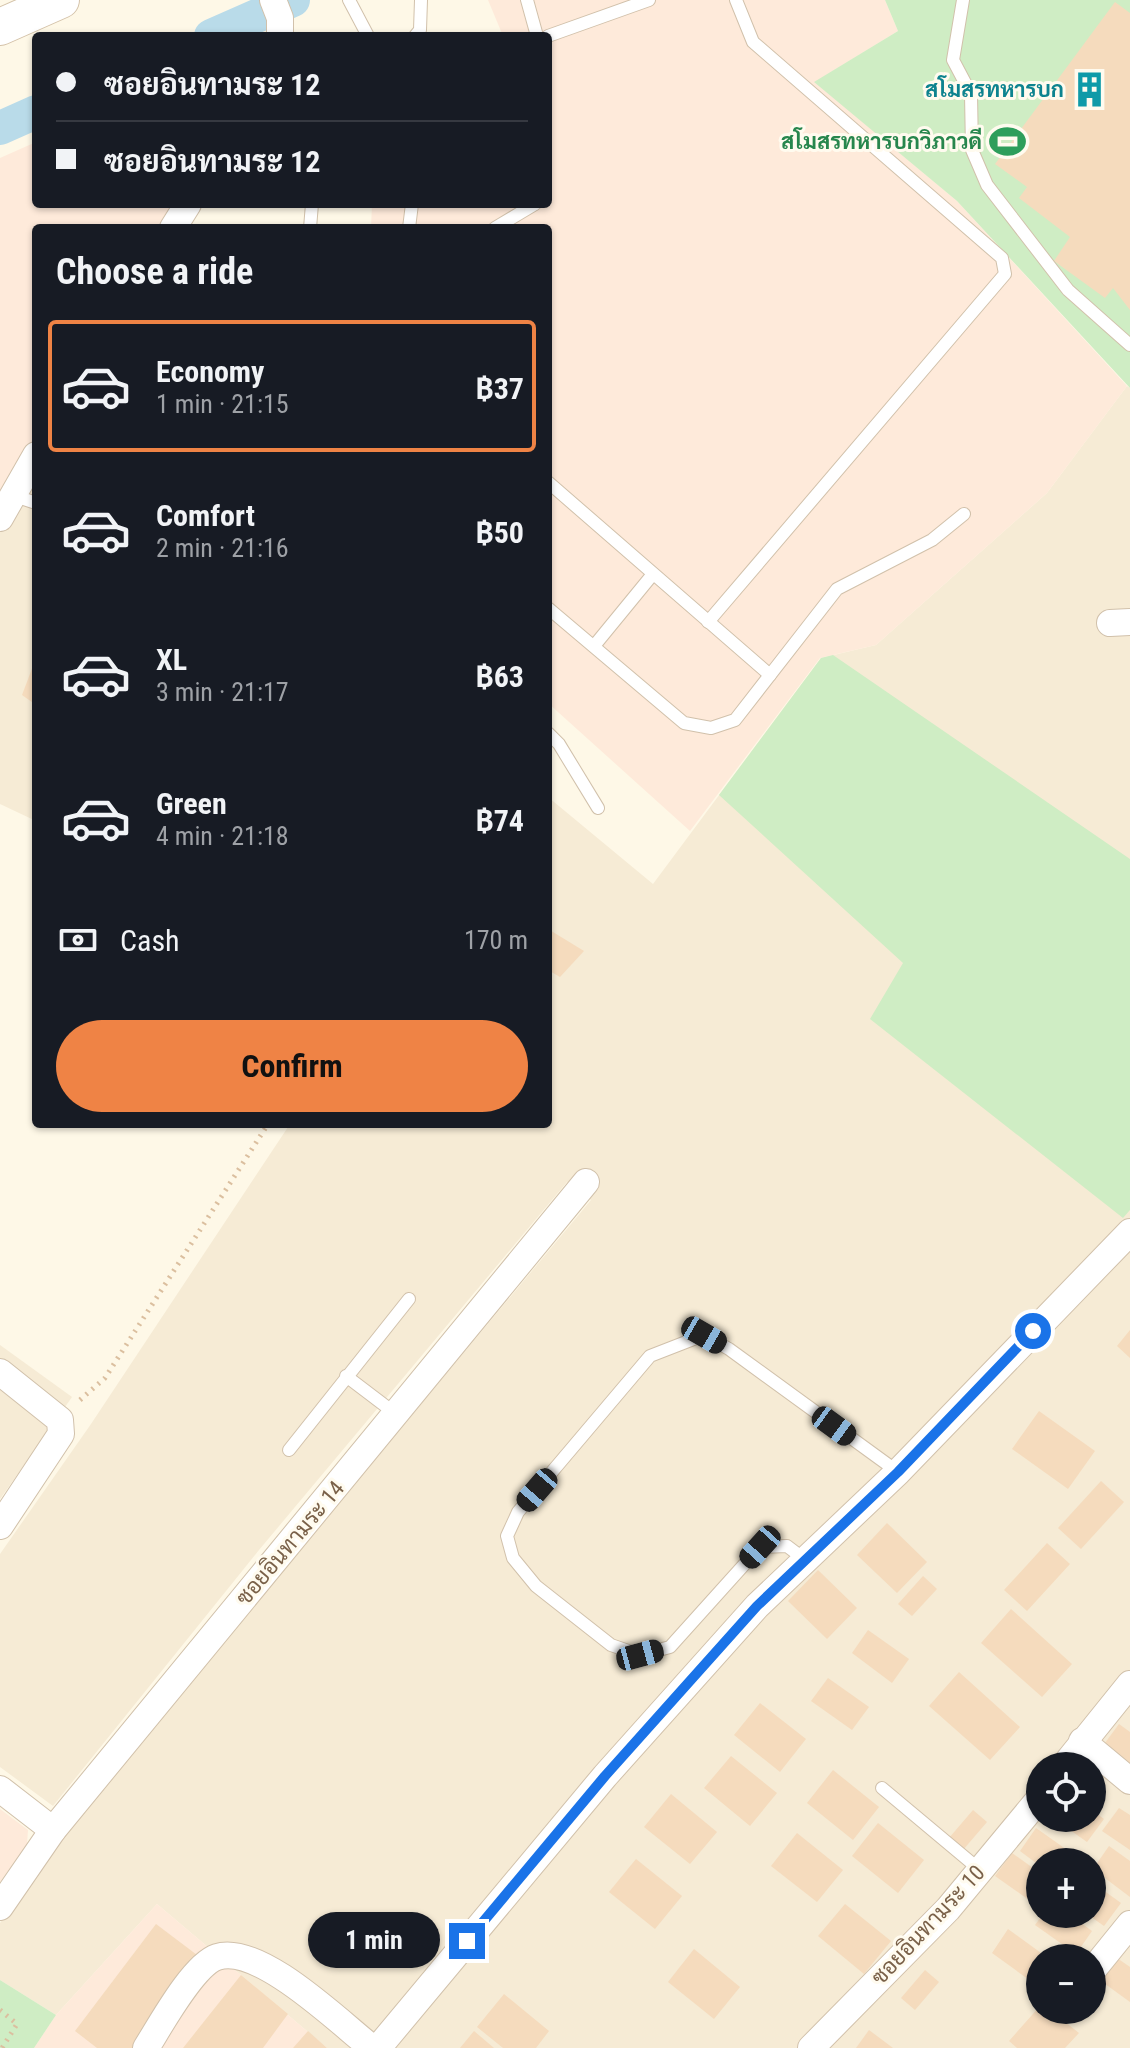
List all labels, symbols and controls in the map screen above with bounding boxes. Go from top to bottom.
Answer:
text: ซอยอินทามระ 12 [104,67,320,102]
building icon: สโมสรทหารบก [1071,70,1109,108]
place label: สโมสรทหารบก [925,75,1064,102]
sports icon: สโมสรทหารบกวิภาวดี [989,122,1027,160]
place label: สโมสรทหารบกวิภาวดี [781,127,982,154]
text: ซอยอินทามระ 12 [104,144,320,179]
text: Choose a ride [56,251,253,293]
icon: car [60,350,132,422]
text: Economy [156,354,264,389]
text: ฿37 [476,371,524,406]
text: 1 min · 21:15 [156,389,289,419]
icon: car [60,494,132,566]
text: Comfort [156,498,255,533]
text: ฿50 [476,515,524,550]
text: 2 min · 21:16 [156,533,289,563]
icon: car [60,638,132,710]
text: XL [156,642,187,677]
text: ฿63 [476,659,524,694]
text: 3 min · 21:17 [156,677,289,707]
icon: car [60,782,132,854]
text: Green [156,786,227,821]
text: ฿74 [476,803,524,838]
text: 4 min · 21:18 [156,821,289,851]
icon: cash [56,918,100,962]
text: Cash [120,923,180,958]
text: 170 m [464,925,528,955]
button: Confirm [56,1020,528,1112]
car [677,1313,731,1357]
route start [1015,1313,1051,1349]
car [808,1402,860,1450]
car [512,1464,562,1516]
street label: ซอยอินทามระ 14 [230,1475,349,1610]
car [735,1521,785,1573]
car [614,1637,666,1673]
map controls [1026,1752,1106,2024]
button: locate [1026,1752,1106,1832]
button: + [1026,1848,1106,1928]
street label: ซอยอินทามระ 10 [866,1860,990,1990]
callout: 1 min [307,1913,439,1969]
route end [449,1923,485,1959]
text: 1 min [345,1925,403,1955]
button: − [1026,1944,1106,2024]

